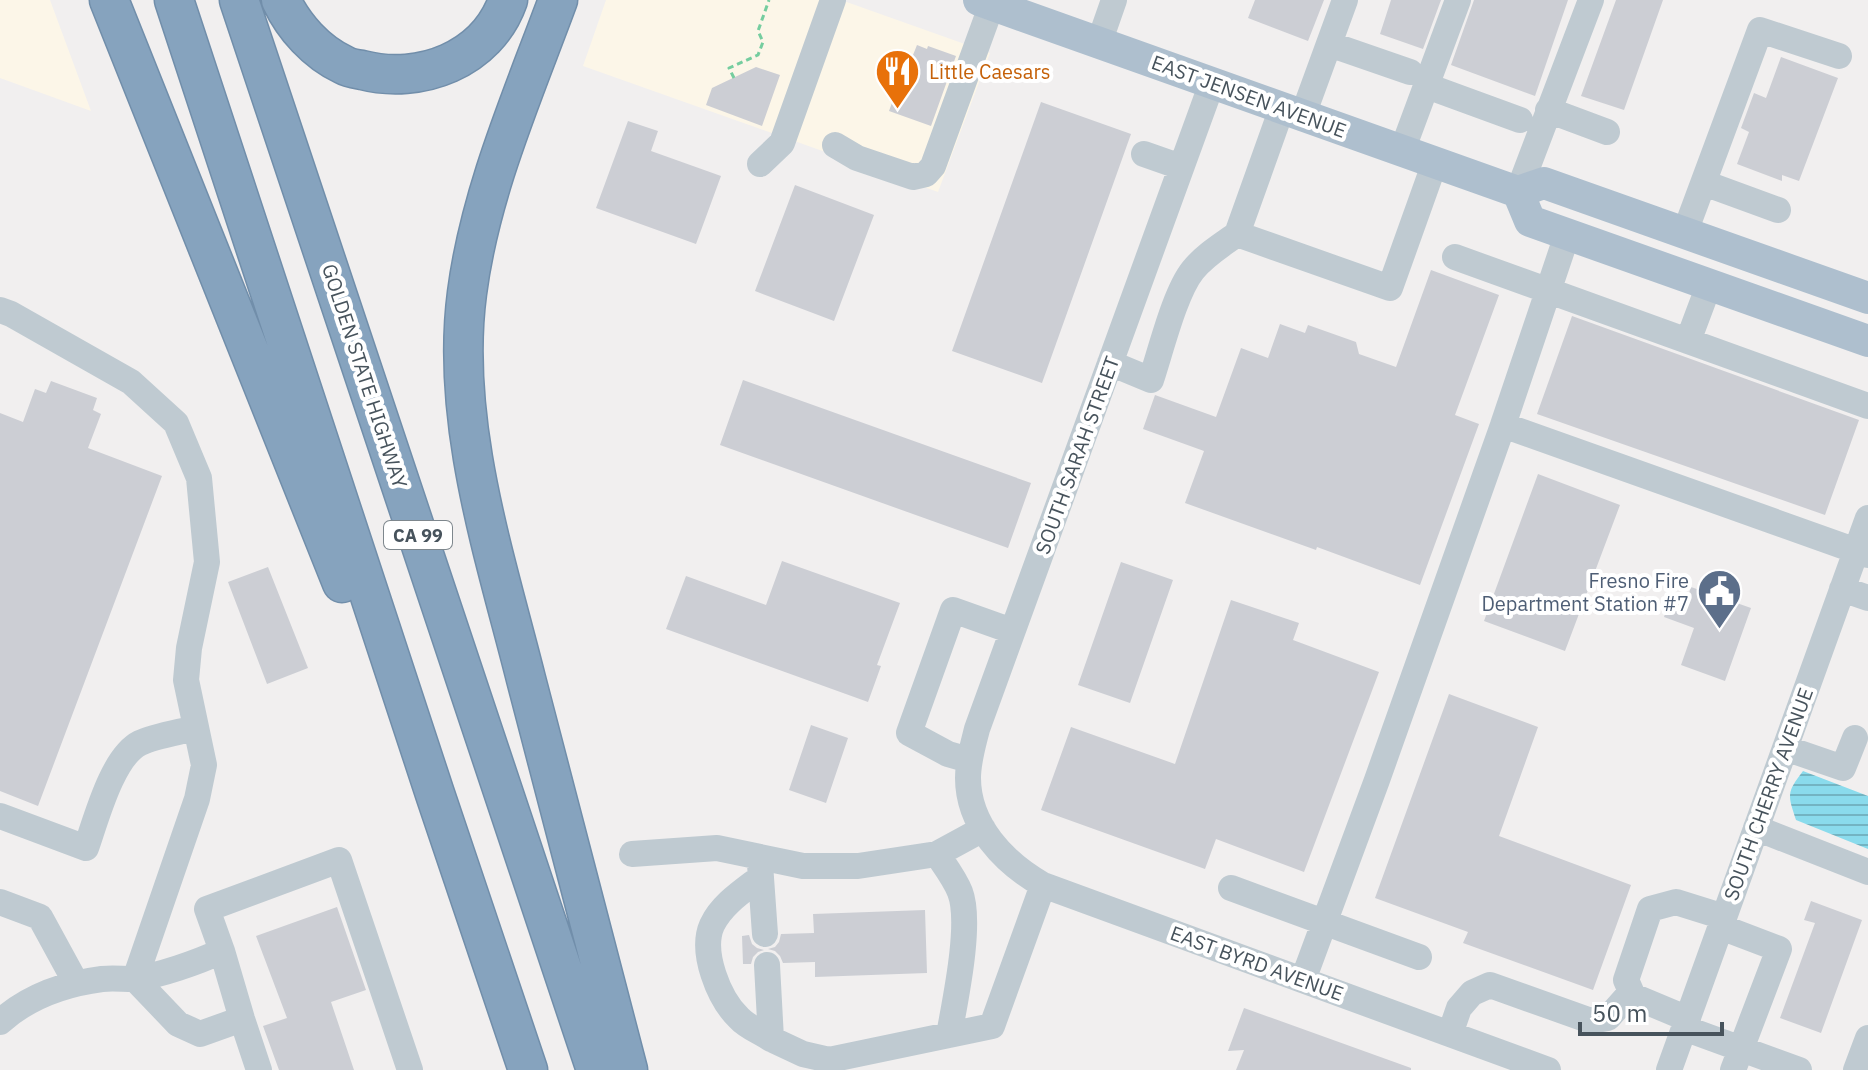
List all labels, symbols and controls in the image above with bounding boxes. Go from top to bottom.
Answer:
restaurant icon: Little Caesars [874,47,922,110]
street label: EAST JENSEN AVENUE [1148,48,1350,144]
place label: Little Caesars [929,58,1051,85]
street label: GOLDEN STATE HIGHWAY [316,260,414,492]
street label: SOUTH SARAH STREET [1029,352,1125,558]
road number: CA 99 [384,521,452,549]
place label: Fresno Fire Department Station #7 [1481,567,1689,617]
public building icon: Fresno Fire Department Station #7 [1696,568,1744,631]
street label: SOUTH CHERRY AVENUE [1717,684,1819,904]
street label: EAST BYRD AVENUE [1167,919,1347,1007]
scale bar [1580,986,1722,1036]
text: 50 m [1592,997,1647,1029]

